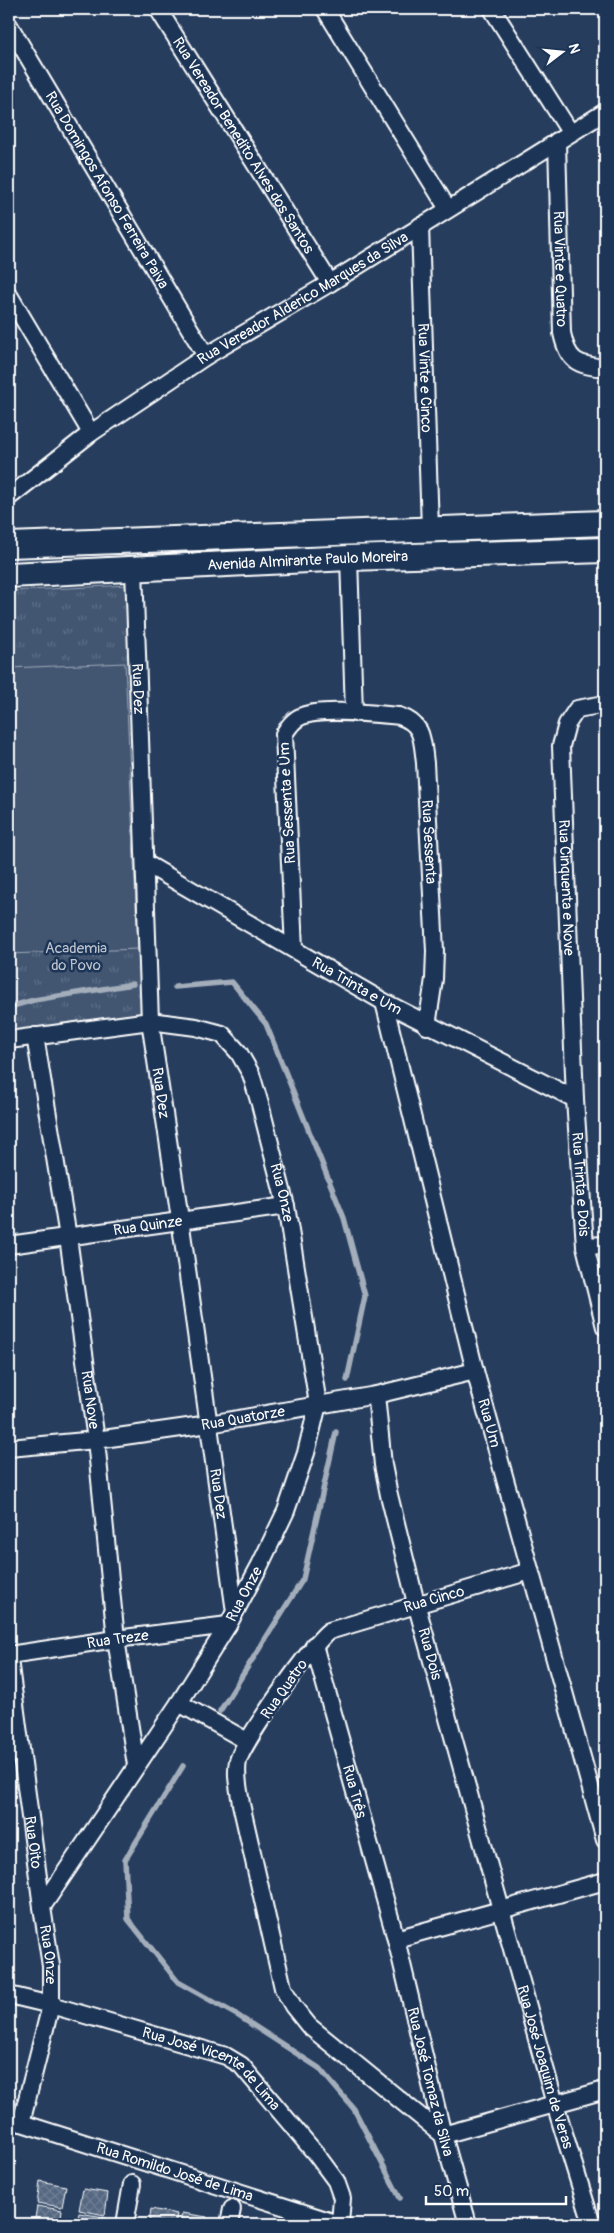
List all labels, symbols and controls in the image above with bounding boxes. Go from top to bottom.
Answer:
north arrow [536,28,586,78]
street label: Rua Vereador Benedito Alves dos Santos [168,34,318,258]
text: N [565,42,583,55]
street label: Rua Domingos Afonso Ferreira Paiva [41,88,173,292]
street label: Rua Vinte e Quatro [549,211,571,327]
street label: Rua Vereador Alderico Marques da Silva [194,228,412,369]
street label: Rua Vinte e Cinco [413,323,436,433]
street label: Avenida Almirante Paulo Moreira [207,547,408,575]
street label: Rua Dez [127,663,148,715]
street label: Rua Sessenta e Um [275,742,300,864]
street label: Rua Sessenta [417,799,440,885]
street label: Rua Cinquenta e Nove [554,819,578,957]
park label: Academia do Povo [45,939,107,975]
street label: Rua Trinta e Um [308,953,405,1019]
street label: Rua Dez [147,1066,174,1120]
street label: Rua Trinta e Dois [567,1132,593,1237]
street label: Rua Onze [266,1161,298,1224]
street label: Rua Quinze [112,1212,184,1240]
street label: Rua Nove [77,1369,103,1431]
street label: Rua Um [473,1397,505,1450]
street label: Rua Quatorze [200,1402,287,1435]
street label: Rua Dez [205,1467,231,1521]
street label: Rua Onze [222,1563,267,1625]
street label: Rua Cinco [402,1582,467,1617]
street label: Rua Treze [86,1626,150,1653]
street label: Rua Dois [413,1626,446,1682]
street label: Rua Quatro [257,1656,312,1723]
street label: Rua Três [338,1763,371,1821]
street label: Rua Oito [20,1815,46,1870]
street label: Rua Onze [35,1924,60,1985]
street label: Rua José Joaquim de Veras [513,1983,577,2152]
street label: Rua José Tomaz da Silva [403,2005,458,2159]
street label: Rua José Vicente de Lima [140,2023,284,2114]
street label: Rua Romildo José de Lima [94,2138,255,2206]
scale bar [426,2173,566,2205]
text: 50 m [434,2182,469,2201]

